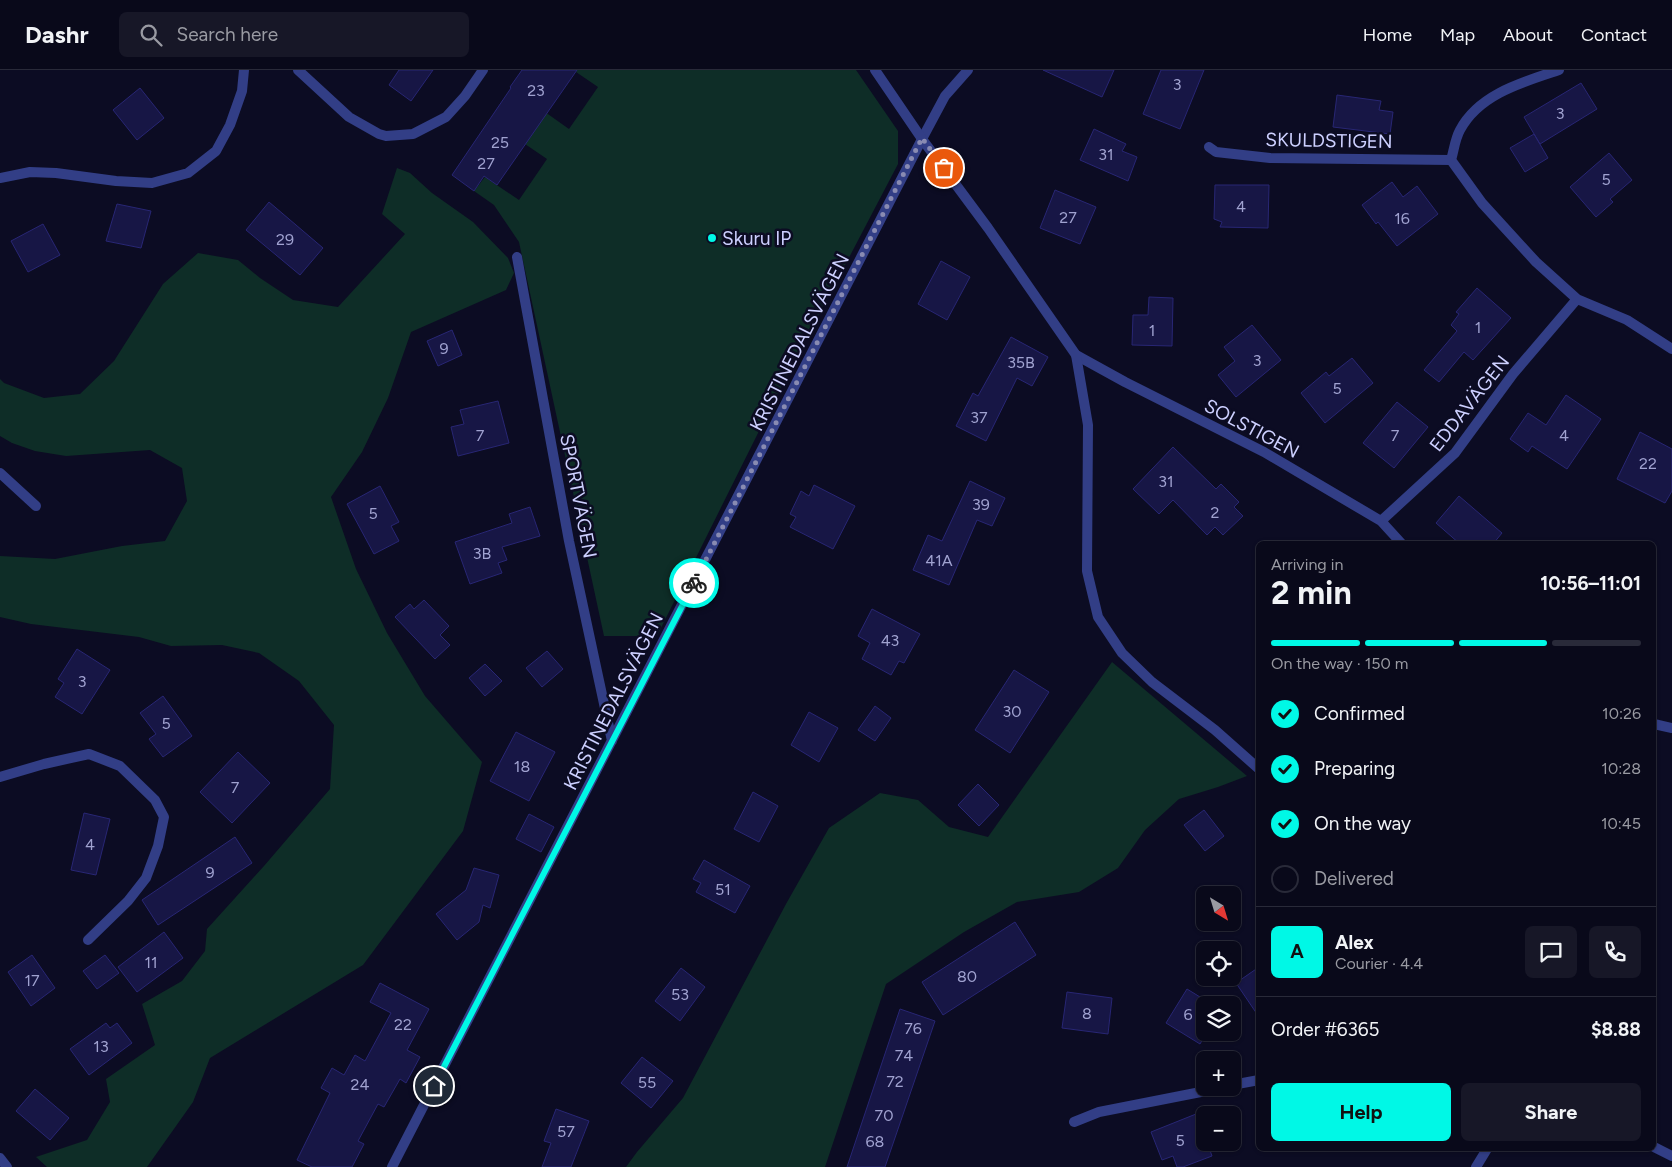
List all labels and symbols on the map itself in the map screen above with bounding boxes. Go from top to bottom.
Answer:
house number: 3 [1173,75,1181,94]
house number: 23 [527,81,545,100]
house number: 3 [1556,104,1564,123]
street label: SKULDSTIGEN [1265,128,1393,153]
house number: 25 [491,133,509,152]
house number: 31 [1098,145,1114,164]
pin [923,147,965,189]
house number: 27 [477,154,495,173]
house number: 5 [1601,170,1611,189]
house number: 4 [1236,197,1246,216]
house number: 27 [1059,208,1077,227]
house number: 16 [1394,209,1410,228]
place label: Skuru IP [722,227,791,250]
house number: 29 [276,230,294,249]
marker: Skuru IP [706,232,718,244]
street label: KRISTINEDALSVÄGEN [745,250,854,435]
house number: 1 [1475,318,1481,337]
house number: 1 [1149,321,1155,340]
house number: 9 [439,339,449,358]
house number: 3 [1253,351,1261,370]
street label: EDDAVÄGEN [1425,351,1514,456]
house number: 35B [1007,353,1035,372]
house number: 5 [1332,379,1342,398]
street label: SOLSTIGEN [1200,394,1303,463]
house number: 37 [970,408,988,427]
house number: 7 [476,426,485,445]
house number: 7 [1391,426,1400,445]
house number: 4 [1559,426,1569,445]
street label: SPORTVÄGEN [555,432,602,560]
house number: 22 [1639,454,1657,473]
house number: 31 [1158,472,1174,491]
house number: 39 [972,495,990,514]
house number: 2 [1211,503,1219,522]
house number: 5 [368,504,378,523]
house number: 3B [473,544,491,563]
house number: 41A [925,551,953,570]
courier [669,558,719,608]
street label: KRISTINEDALSVÄGEN [559,609,668,794]
house number: 43 [881,631,899,650]
house number: 3 [78,672,86,691]
house number: 30 [1003,702,1021,721]
house number: 5 [161,714,171,733]
house number: 18 [514,757,530,776]
house number: 7 [231,778,240,797]
house number: 4 [85,835,95,854]
house number: 9 [205,863,215,882]
house number: 51 [715,880,731,899]
north arrow [1196,886,1241,931]
house number: 11 [144,953,158,972]
house number: 80 [957,967,977,986]
house number: 17 [24,971,40,990]
house number: 53 [671,985,689,1004]
house number: 8 [1082,1004,1092,1023]
house number: 6 [1183,1005,1193,1024]
house number: 22 [394,1015,412,1034]
house number: 76 [904,1019,922,1038]
house number: 13 [93,1037,109,1056]
house number: 74 [895,1046,913,1065]
pin [413,1065,455,1107]
house number: 72 [886,1072,904,1091]
house number: 55 [638,1073,656,1092]
house number: 24 [351,1075,369,1094]
house number: 70 [875,1106,893,1125]
house number: 57 [557,1122,575,1141]
house number: 5 [1175,1131,1185,1150]
house number: 68 [866,1132,884,1151]

